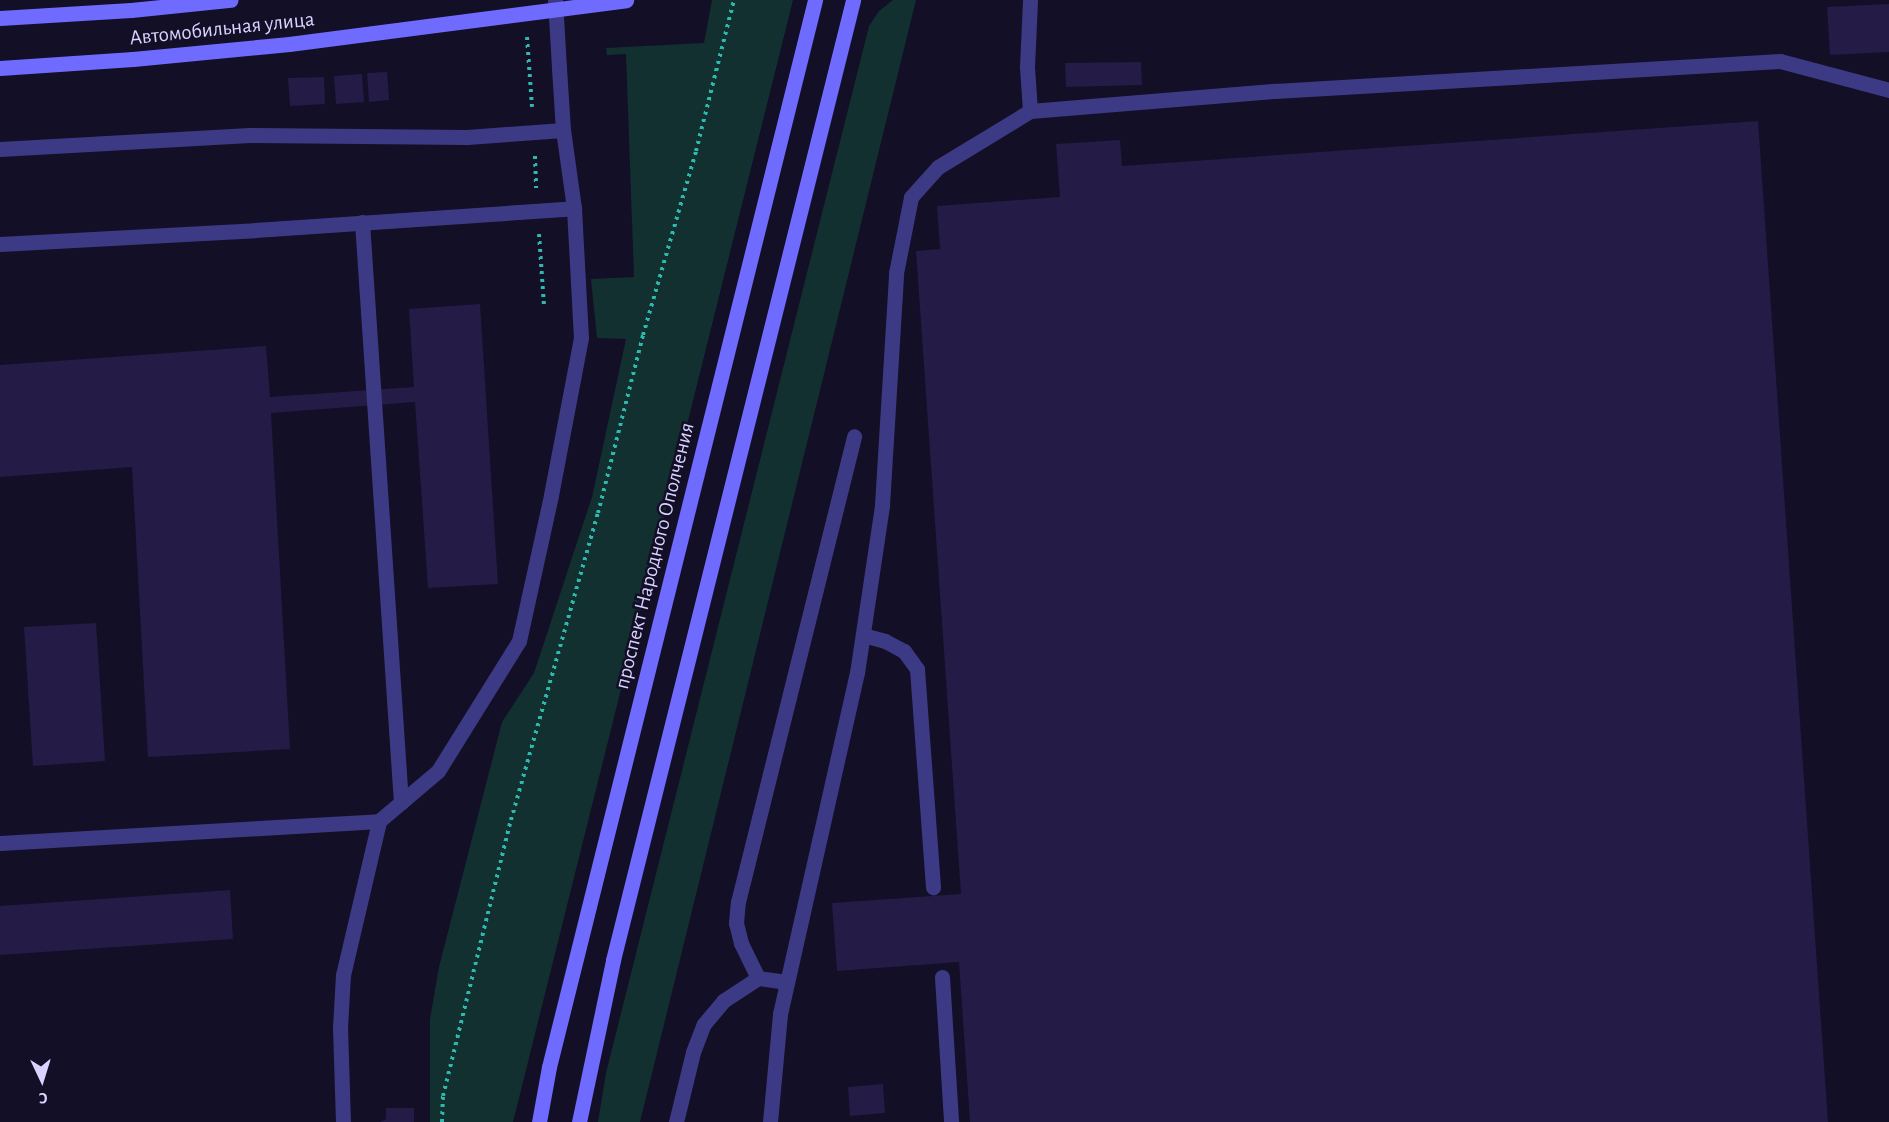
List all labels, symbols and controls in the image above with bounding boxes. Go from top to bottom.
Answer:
street label: Автомобильная улица [128,7,316,51]
street label: проспект Народного Ополчения [610,420,700,692]
north arrow [12,1050,72,1110]
text: С [38,1090,48,1106]

